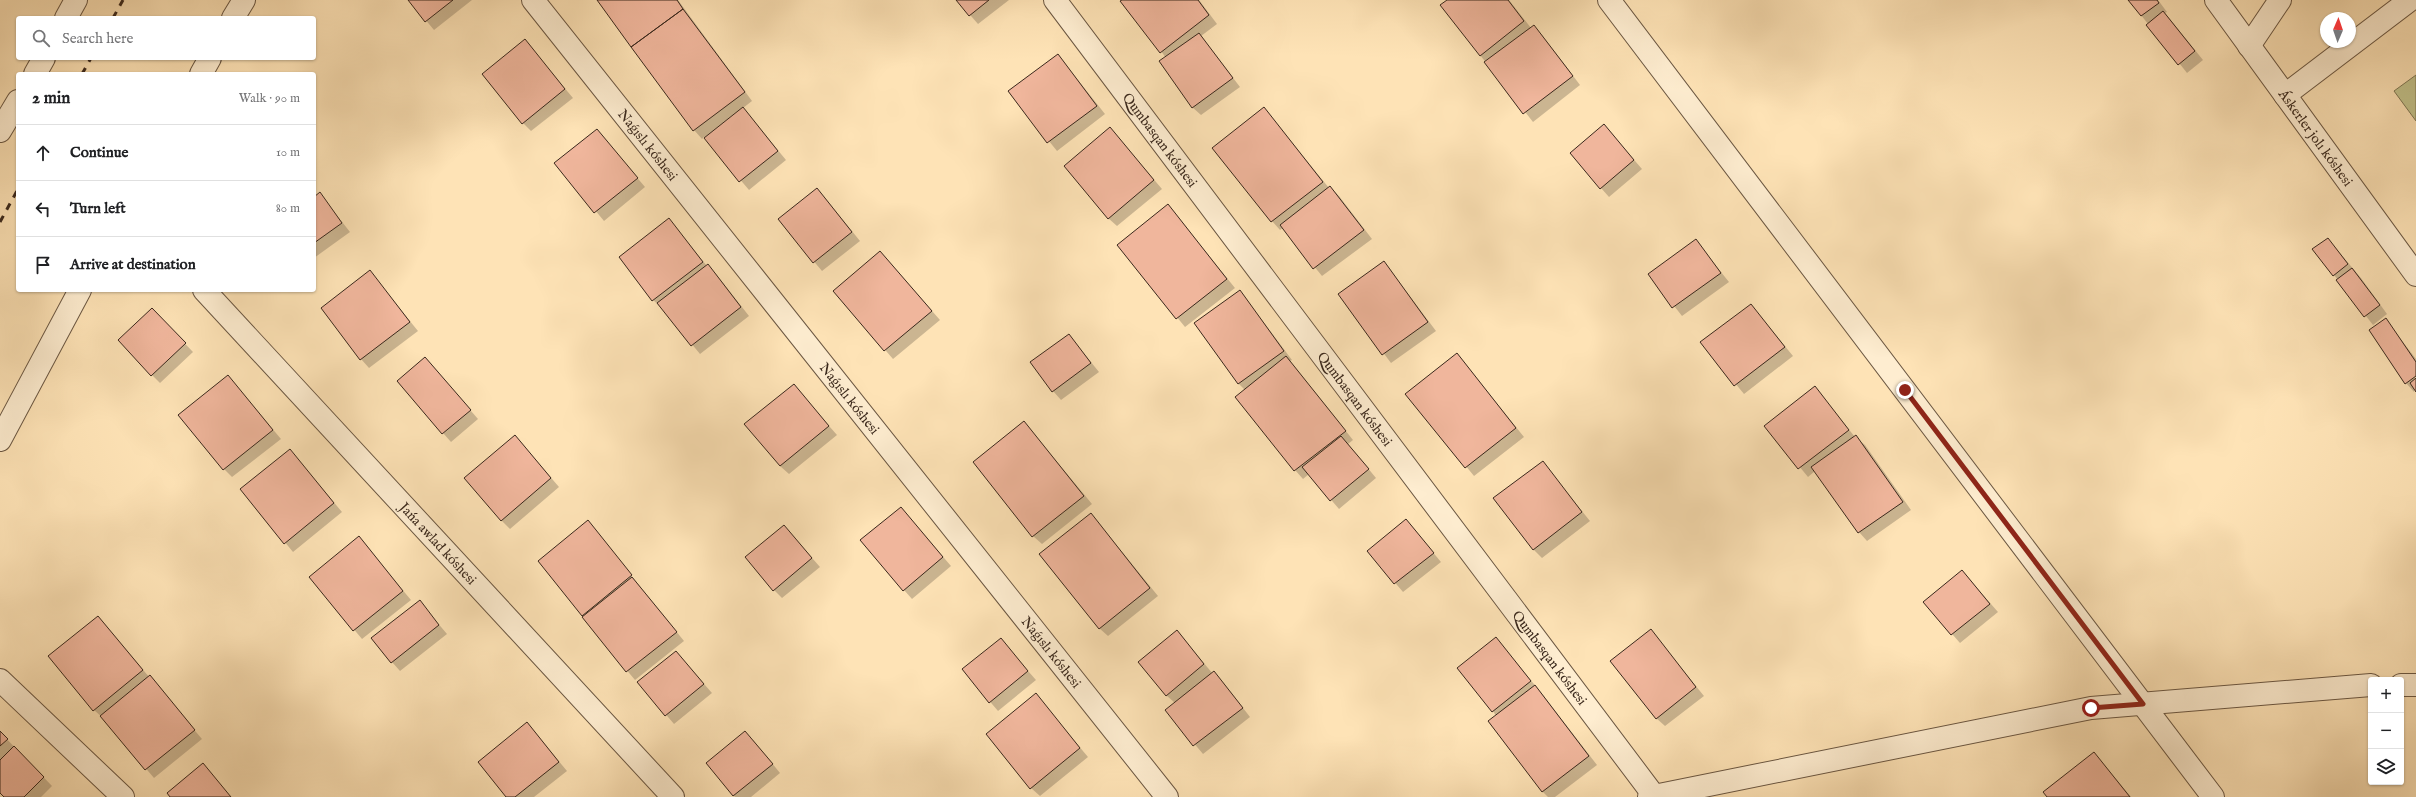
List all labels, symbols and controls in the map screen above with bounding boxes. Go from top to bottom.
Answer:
north arrow [2320,12,2356,48]
search box [16,16,316,60]
icon: search [30,27,52,49]
text: Search here [62,29,133,48]
street label: Áskerler jolı kóshesi [2273,85,2357,190]
text: 2 min [32,88,70,109]
street label: Qumbasqan kóshesi [1118,89,1201,192]
text: Walk · 90 m [239,90,300,107]
street label: Naǵıslı kóshesi [613,106,682,185]
icon: ahead [32,142,54,164]
text: Continue [70,143,128,162]
text: 10 m [276,144,300,161]
icon: left [32,198,54,220]
text: Turn left [70,199,126,218]
text: 80 m [276,200,300,217]
icon: arrive [32,254,54,276]
text: Arrive at destination [70,255,196,274]
street label: Qumbasqan kóshesi [1313,348,1396,450]
street label: Naǵıslı kóshesi [815,360,883,439]
route end [1896,381,1914,399]
street label: Jańa awlad kóshesi [394,498,480,589]
street label: Qumbasqan kóshesi [1508,607,1591,709]
street label: Naǵıslı kóshesi [1017,613,1085,692]
map controls [2368,677,2404,785]
button: + [2368,677,2404,713]
route start [2082,699,2100,717]
button: − [2368,713,2404,749]
button: layers [2368,749,2404,785]

